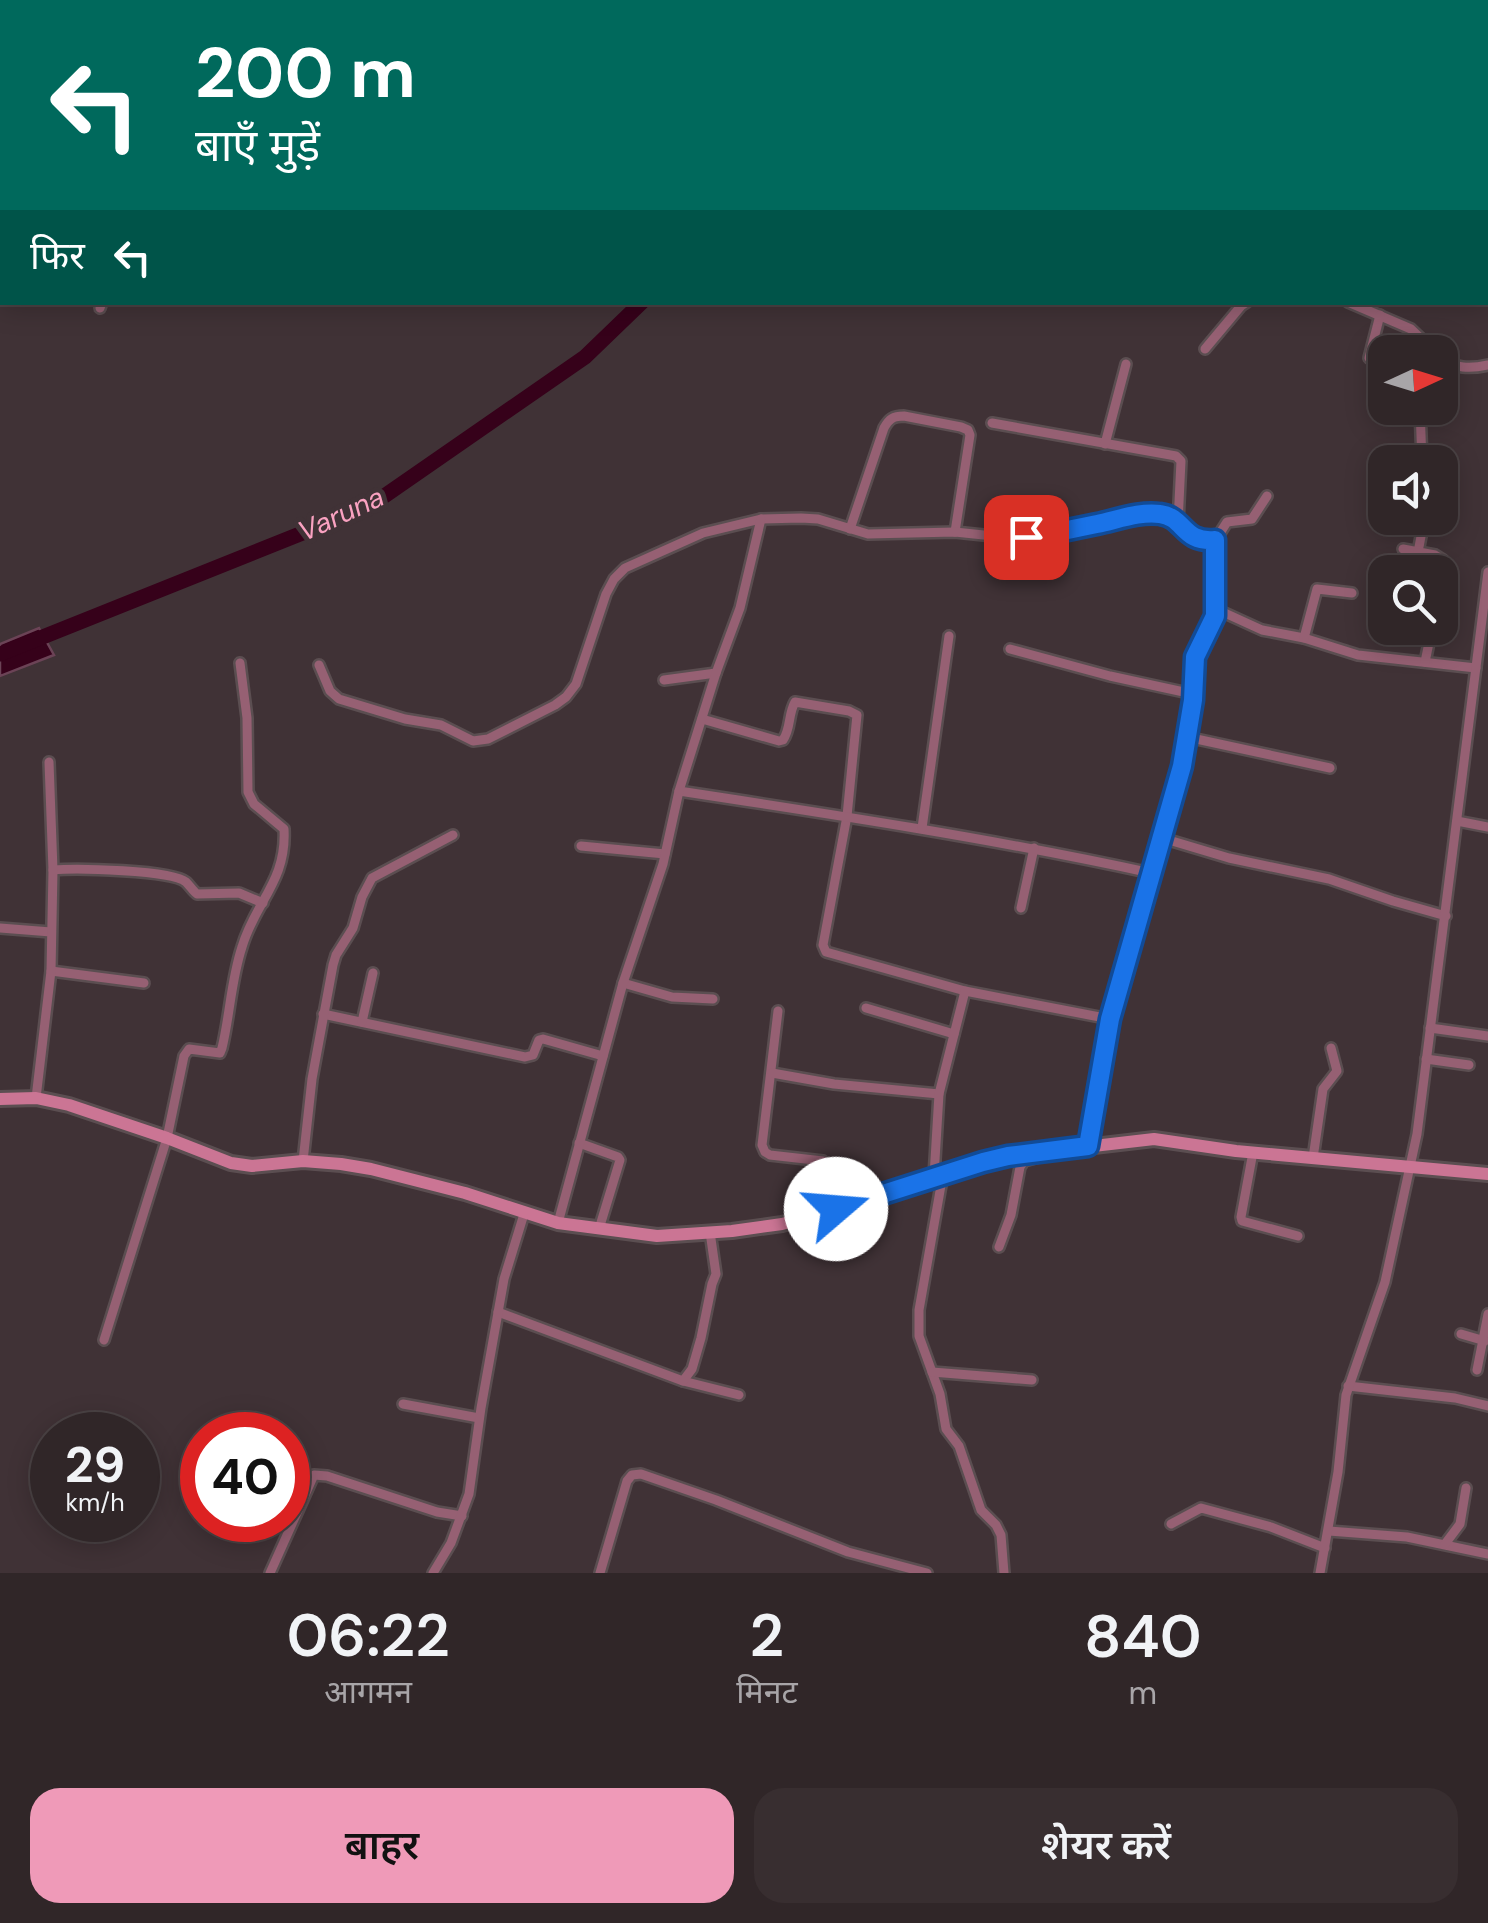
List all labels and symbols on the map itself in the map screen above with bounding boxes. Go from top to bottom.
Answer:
north arrow [1368,335,1458,425]
water label: Varuna [292,478,390,550]
pin [984,495,1069,580]
position arrow [784,1157,888,1261]
speed limit sign: 40 [180,1412,310,1542]

